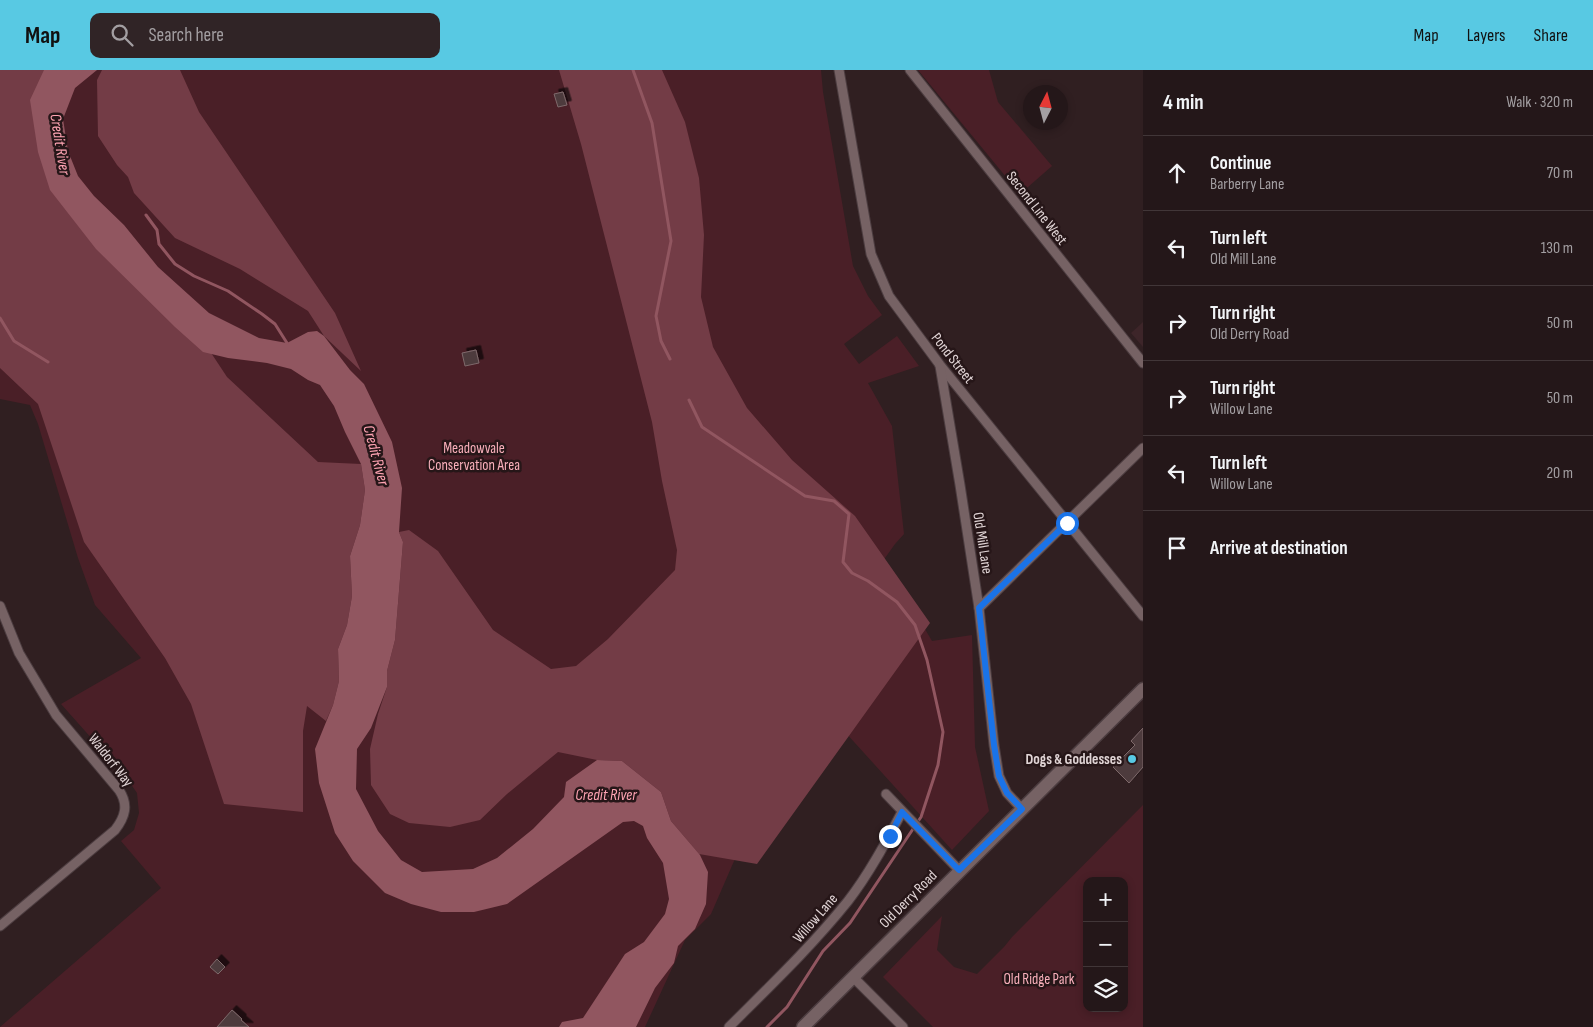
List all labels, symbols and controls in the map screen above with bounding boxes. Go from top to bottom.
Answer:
search box [90,13,440,58]
text: Map [25,21,60,50]
icon: search [108,21,136,49]
text: Search here [148,24,224,47]
text: Map [1414,25,1439,46]
text: Layers [1467,25,1506,46]
text: Share [1534,25,1568,46]
north arrow [1023,85,1068,130]
text: 4 min [1163,90,1204,115]
text: Walk · 320 m [1506,93,1573,112]
water label: Credit River [45,112,74,177]
text: Continue [1210,152,1271,175]
icon: ahead [1163,159,1191,187]
text: 70 m [1547,164,1573,183]
street label: Second Line West [1002,168,1072,249]
text: Barberry Lane [1210,175,1284,194]
text: Turn left [1210,227,1267,250]
icon: left [1163,234,1191,262]
text: 130 m [1541,239,1573,258]
text: Old Mill Lane [1210,250,1276,269]
text: Turn right [1210,302,1275,325]
icon: right [1163,309,1191,337]
text: 50 m [1547,314,1573,333]
text: Old Derry Road [1210,325,1289,344]
street label: Pond Street [927,329,979,388]
text: Turn right [1210,377,1275,400]
icon: right [1163,384,1191,412]
text: 50 m [1547,389,1573,408]
text: Willow Lane [1210,400,1273,419]
water label: Credit River [358,423,393,488]
park label: Meadowvale Conservation Area [428,439,520,475]
text: Turn left [1210,452,1267,475]
icon: left [1163,459,1191,487]
text: 20 m [1546,464,1573,483]
text: Willow Lane [1210,475,1273,494]
street label: Old Mill Lane [968,511,997,575]
route start [1056,512,1079,535]
icon: arrive [1163,534,1191,562]
text: Arrive at destination [1210,537,1348,560]
street label: Waldorf Way [84,730,137,791]
place label: Dogs & Goddesses [1026,750,1122,769]
marker: Dogs & Goddesses [1126,753,1138,765]
water label: Credit River [575,786,637,805]
route end [879,825,902,848]
street label: Old Derry Road [875,866,941,932]
map controls [1083,877,1128,1012]
button: + [1083,877,1128,922]
street label: Willow Lane [789,890,842,947]
button: − [1083,922,1128,967]
button: layers [1083,967,1128,1012]
park label: Old Ridge Park [1003,970,1075,989]

